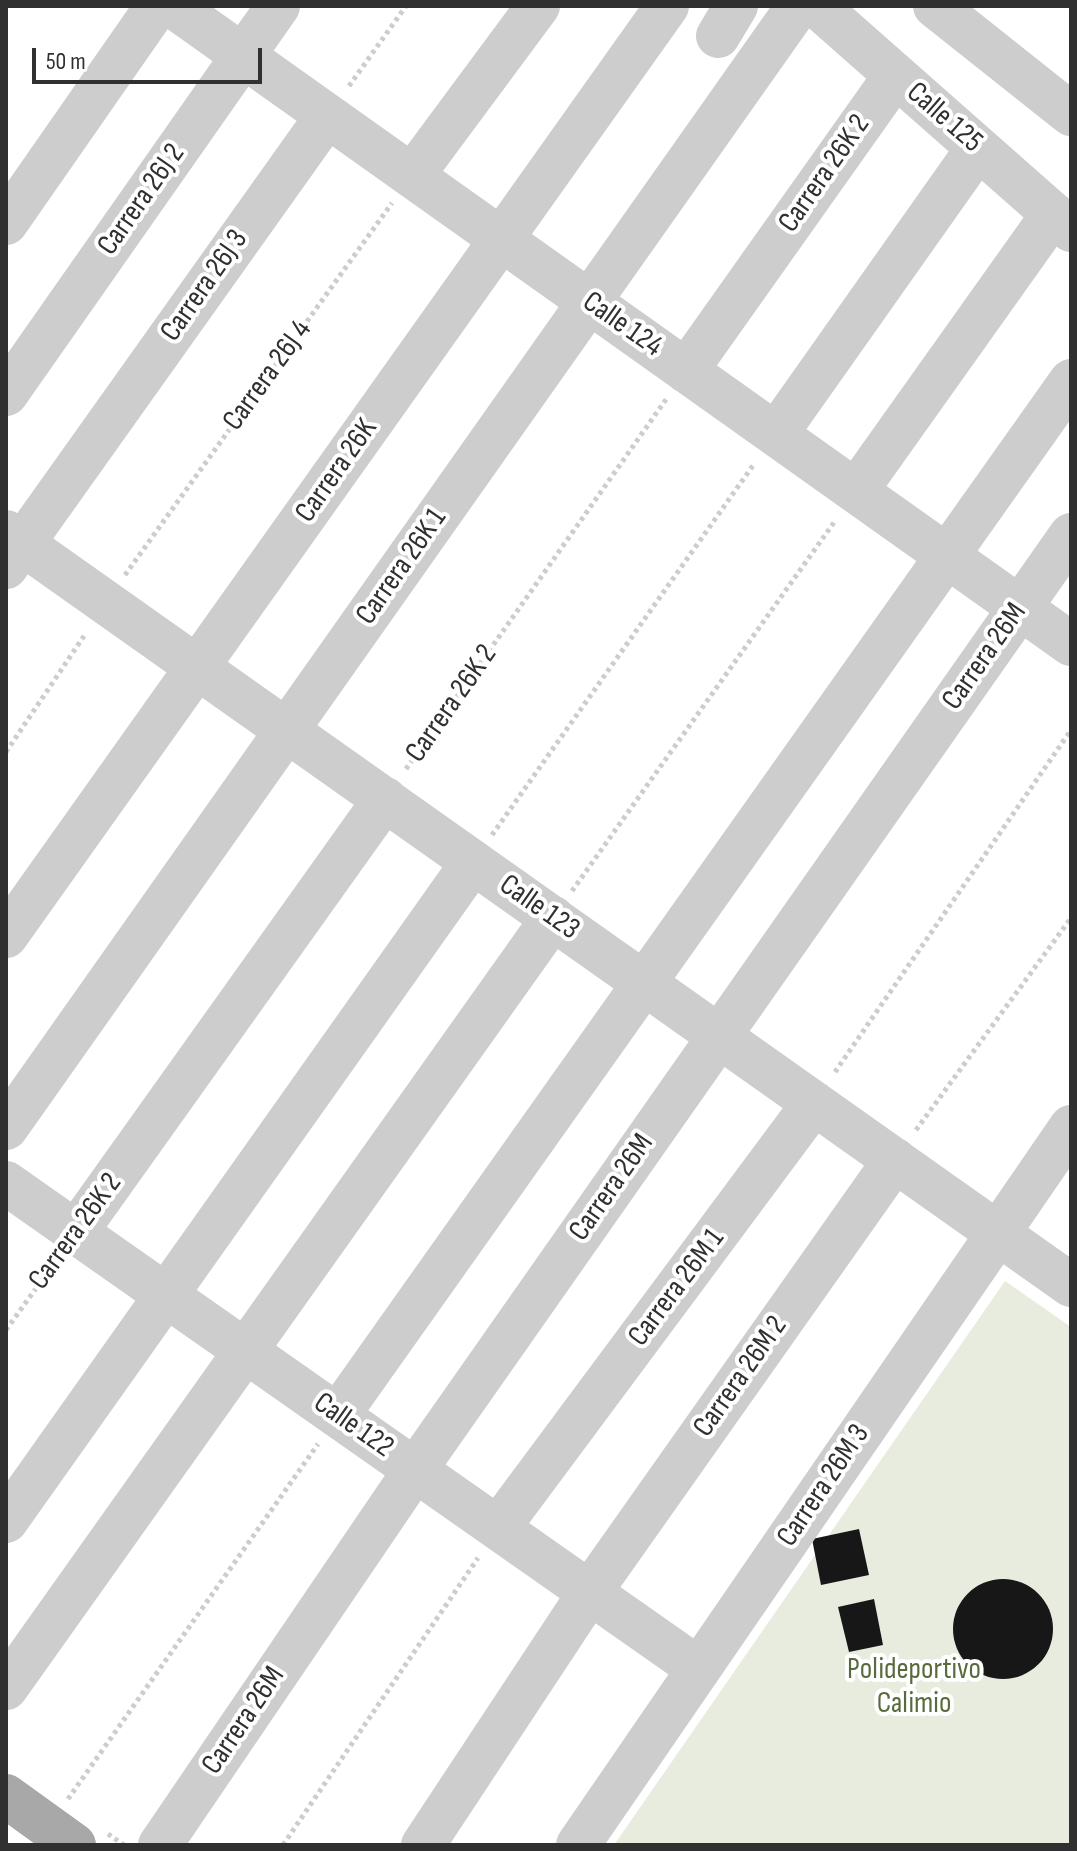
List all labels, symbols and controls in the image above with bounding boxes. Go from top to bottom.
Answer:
scale bar [36,32,266,82]
text: 50 m [46,47,86,76]
street label: Calle 125 [899,75,989,161]
street label: Carrera 26K 2 [772,108,878,240]
street label: Carrera 26J 2 [91,137,193,263]
street label: Carrera 26J 3 [154,223,256,349]
street label: Calle 124 [575,285,669,365]
street label: Carrera 26J 4 [216,314,320,438]
street label: Carrera 26K [288,412,386,530]
street label: Carrera 26K 1 [349,502,455,632]
street label: Carrera 26M [935,597,1035,717]
street label: Carrera 26K 2 [399,638,505,770]
street label: Calle 123 [492,868,586,948]
street label: Carrera 26M [562,1128,662,1248]
street label: Carrera 26K 2 [22,1167,130,1297]
street label: Carrera 26M 1 [621,1222,733,1354]
street label: Carrera 26M 2 [686,1310,796,1444]
street label: Calle 122 [306,1386,400,1466]
street label: Carrera 26M 3 [770,1418,878,1554]
park label: Polideportivo Calimio [847,1652,981,1722]
street label: Carrera 26M [195,1660,293,1782]

